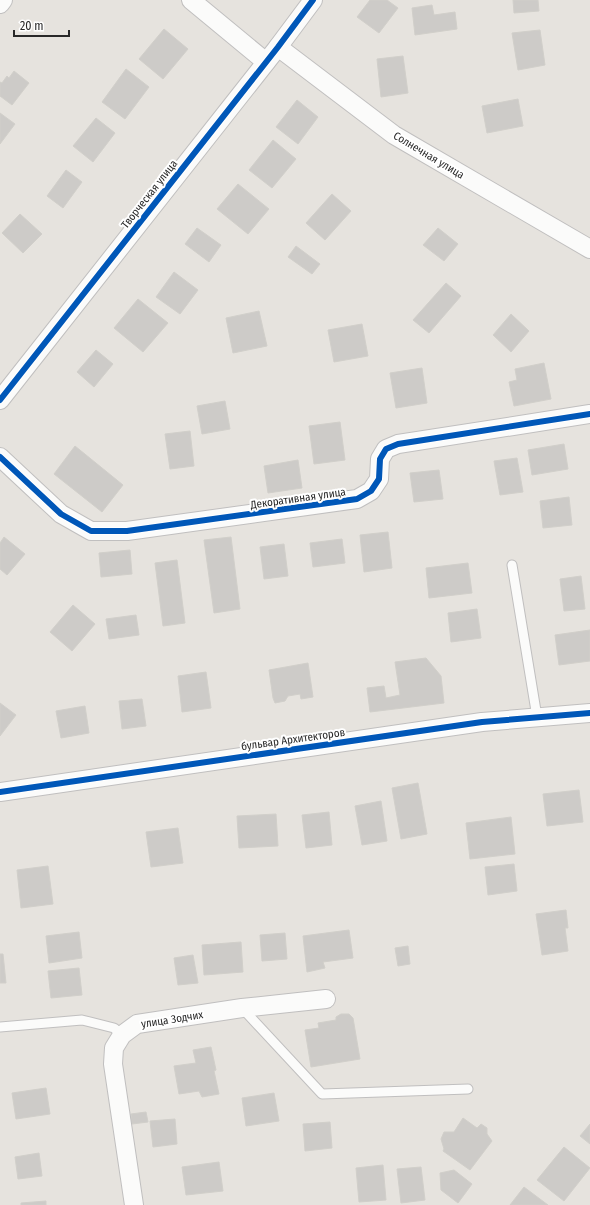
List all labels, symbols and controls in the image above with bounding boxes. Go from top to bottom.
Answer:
scale bar [14,12,69,38]
text: 20 m [20,19,44,33]
street label: Солнечная улица [391,129,466,182]
street label: Творческая улица [119,157,180,231]
street label: Декоративная улица [249,485,347,512]
street label: бульвар Архитекторов [240,726,346,753]
street label: улица Зодчих [140,1008,204,1031]

